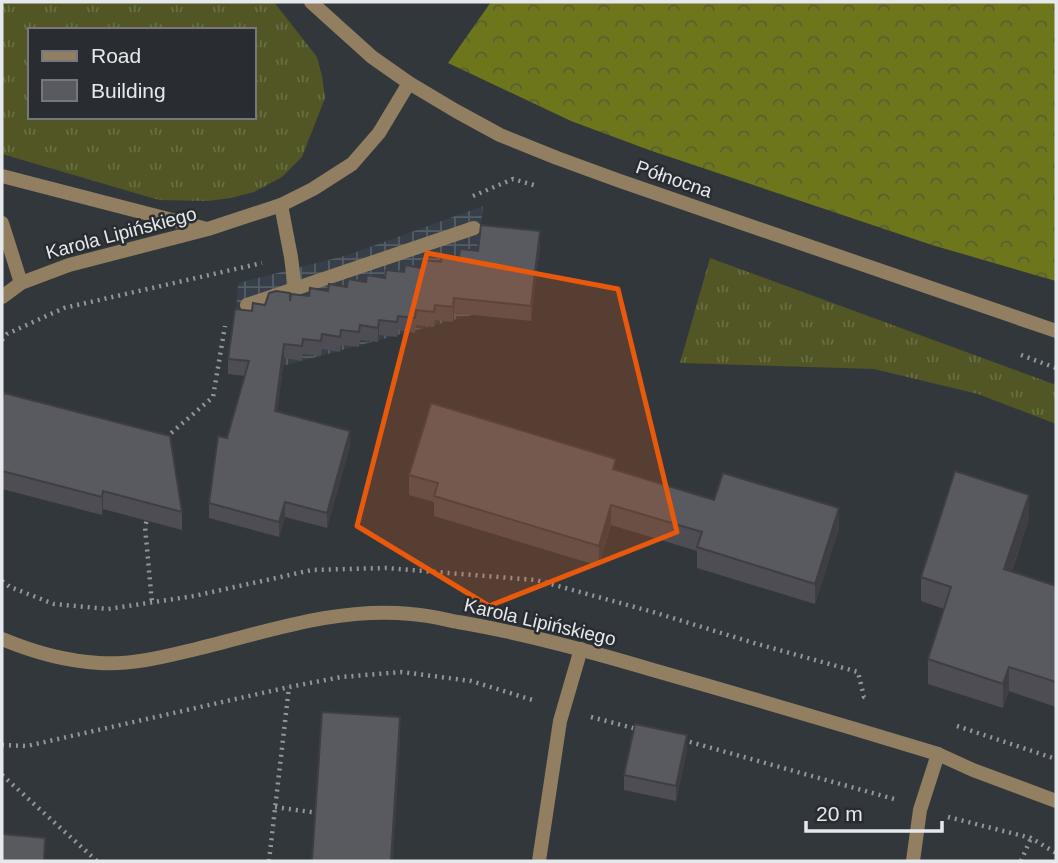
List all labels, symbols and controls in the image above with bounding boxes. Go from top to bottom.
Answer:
legend [28,28,256,119]
text: Road [91,44,141,67]
text: Building [91,79,166,102]
street label: Północna [633,156,715,202]
street label: Karola Lipińskiego [43,203,199,263]
street label: Karola Lipińskiego [462,594,618,650]
scale bar [806,790,942,834]
text: 20 m [816,802,863,825]

